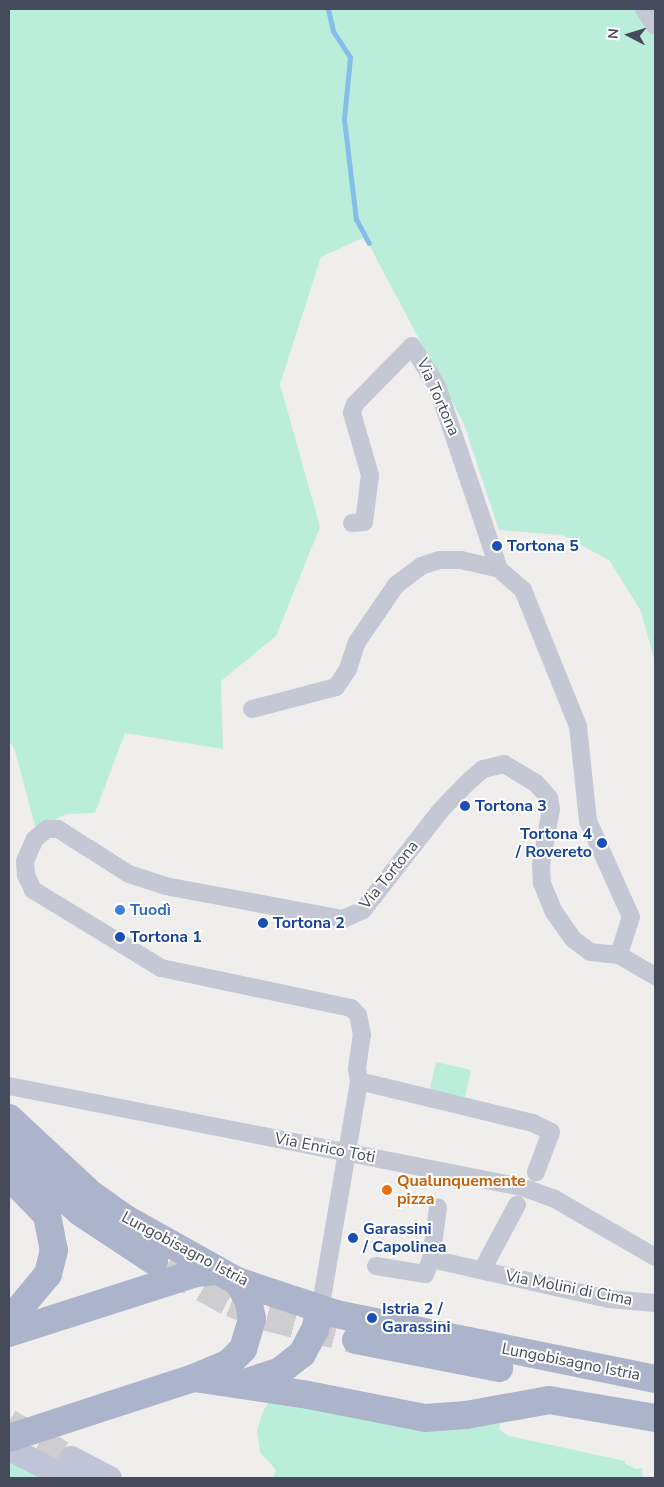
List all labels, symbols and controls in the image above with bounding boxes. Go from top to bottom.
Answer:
north arrow [604,10,654,60]
text: N [604,28,623,40]
street label: Via Tortona [412,355,464,439]
place label: Tortona 5 [507,536,579,556]
marker: Tortona 5 [491,540,503,552]
place label: Tortona 3 [475,796,547,816]
marker: Tortona 3 [459,800,471,812]
place label: Tortona 4 / Rovereto [516,824,592,862]
street label: Via Tortona [355,837,423,913]
marker: Tortona 4 / Rovereto [596,837,608,849]
place label: Tuodì [130,900,171,920]
marker: Tuodì [114,904,126,916]
place label: Tortona 2 [273,913,345,933]
marker: Tortona 2 [257,917,269,929]
place label: Tortona 1 [130,927,202,947]
marker: Tortona 1 [114,931,126,943]
street label: Via Enrico Toti [273,1129,377,1167]
place label: Qualunquemente pizza [397,1171,526,1209]
marker: Qualunquemente pizza [381,1184,393,1196]
street label: Lungobisagno Istria [118,1207,252,1291]
place label: Garassini / Capolinea [363,1219,446,1257]
marker: Garassini / Capolinea [347,1232,359,1244]
street label: Via Molini di Cima [504,1266,634,1310]
place label: Istria 2 / Garassini [382,1299,451,1337]
marker: Istria 2 / Garassini [366,1312,378,1324]
street label: Lungobisagno Istria [500,1339,642,1385]

